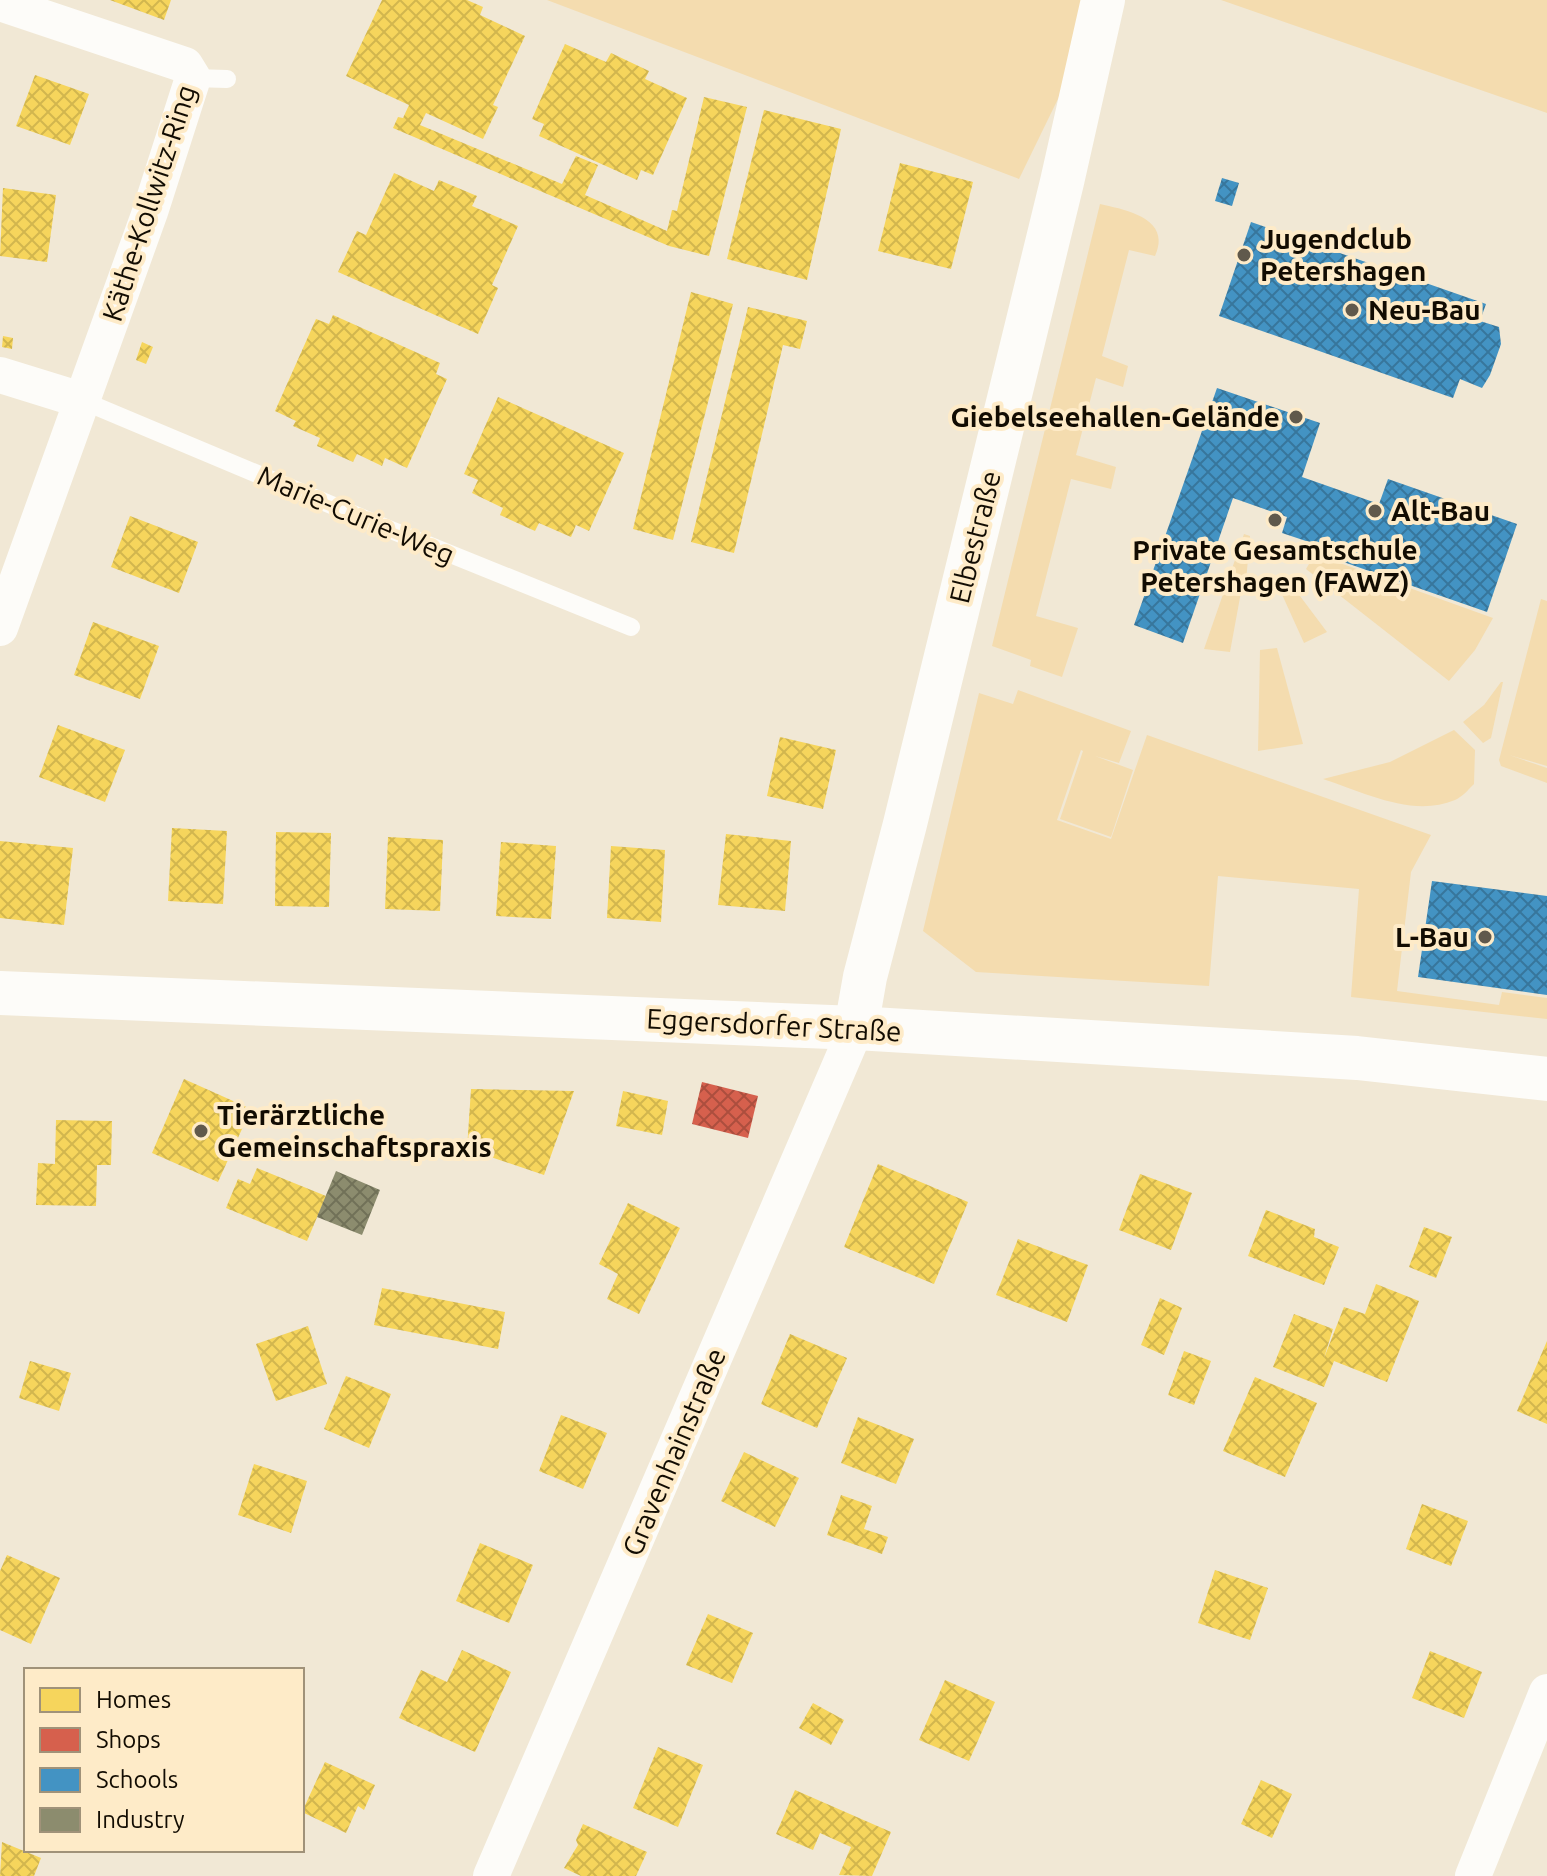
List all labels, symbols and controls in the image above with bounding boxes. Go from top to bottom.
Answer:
street label: Käthe-Kollwitz-Ring [96,81,201,325]
place label: Jugendclub Petershagen [1260,223,1426,286]
marker: Jugendclub Petershagen [1235,246,1253,264]
place label: Neu-Bau [1368,294,1481,325]
marker: Neu-Bau [1343,301,1361,319]
place label: Giebelseehallen-Gelände [950,401,1280,432]
marker: Giebelseehallen-Gelände [1287,408,1305,426]
street label: Marie-Curie-Weg [253,459,459,570]
street label: Elbestraße [943,467,1006,606]
place label: Alt-Bau [1391,495,1490,526]
marker: Alt-Bau [1366,502,1384,520]
marker: Private Gesamtschule Petershagen (FAWZ) [1266,511,1284,529]
place label: Private Gesamtschule Petershagen (FAWZ) [1132,534,1418,598]
place label: L-Bau [1395,921,1469,952]
marker: L-Bau [1476,928,1494,946]
street label: Eggersdorfer Straße [646,1002,902,1047]
place label: Tierärztliche Gemeinschaftspraxis [217,1099,492,1162]
marker: Tierärztliche Gemeinschaftspraxis [192,1122,210,1140]
street label: Gravenhainstraße [616,1343,731,1560]
legend [24,1668,304,1852]
text: Homes [96,1686,171,1713]
text: Shops [96,1726,161,1753]
text: Schools [96,1766,178,1793]
text: Industry [96,1806,185,1833]

